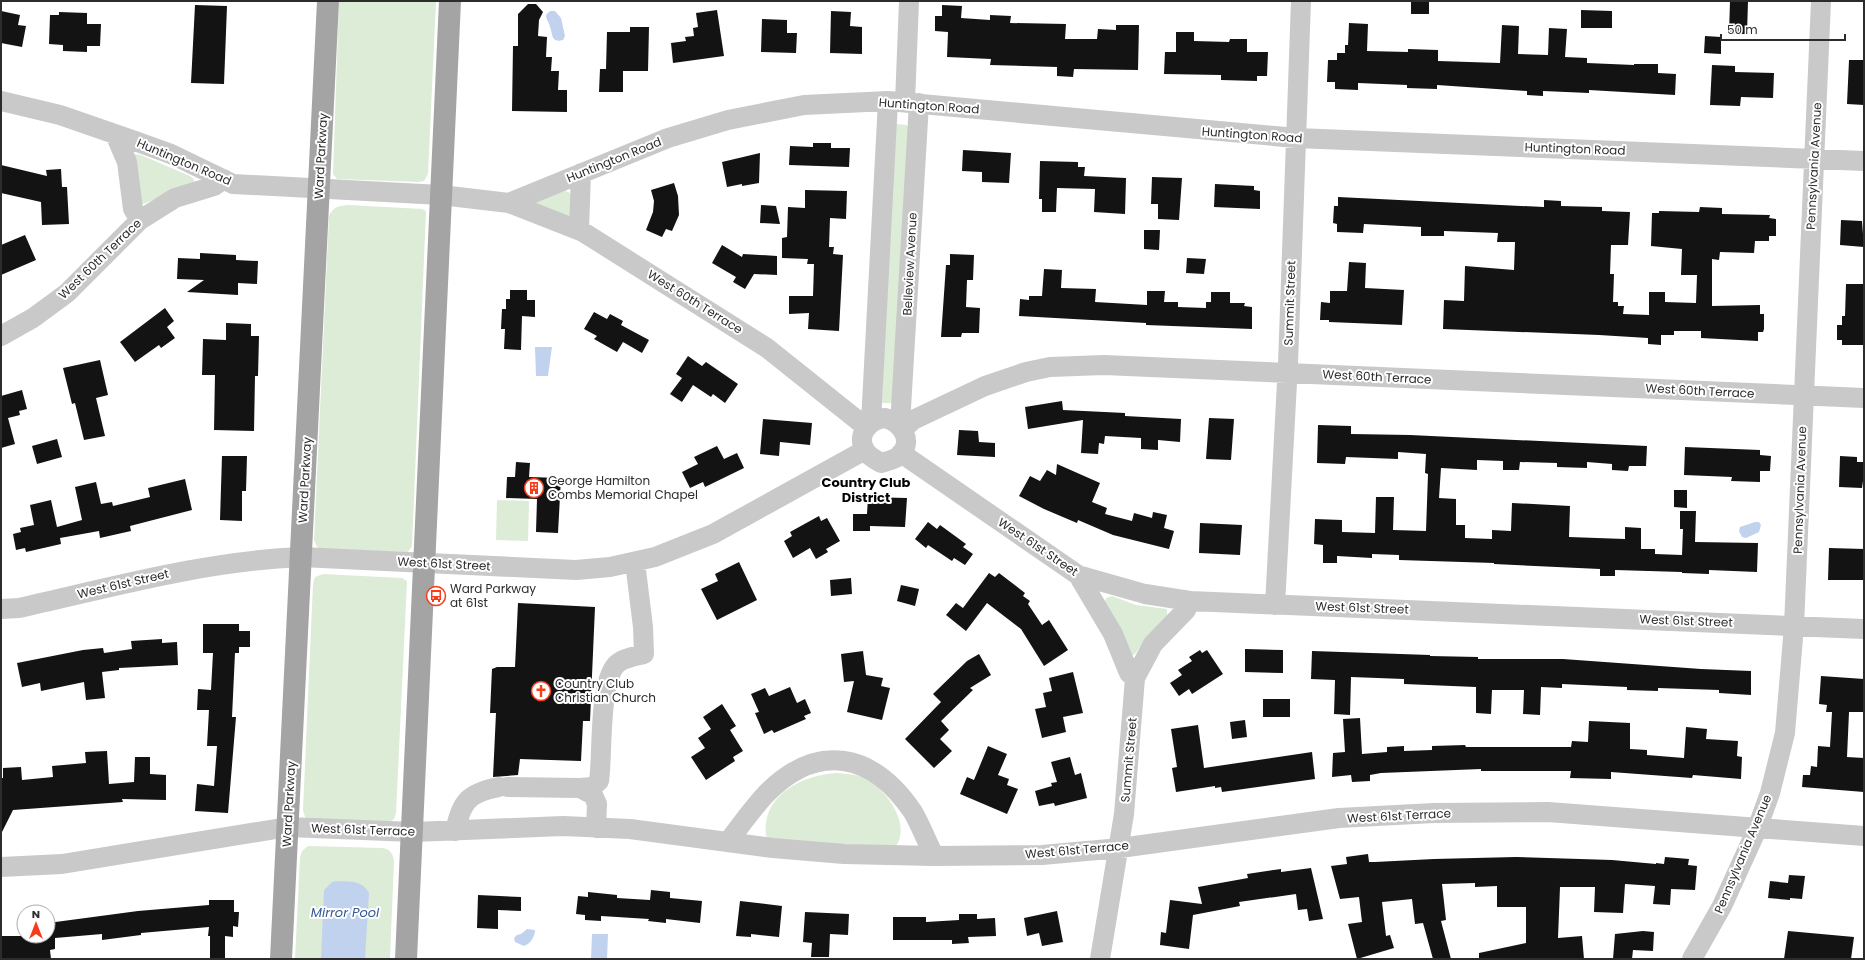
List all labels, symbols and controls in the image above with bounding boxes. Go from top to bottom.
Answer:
scale bar [1721,16,1845,42]
text: 50 m [1727,21,1758,38]
street label: Huntington Road [878,94,980,118]
street label: Pennsylvania Avenue [1802,102,1825,230]
street label: Ward Parkway [310,112,331,199]
street label: Huntington Road [1201,123,1303,147]
street label: Huntington Road [564,133,664,186]
street label: Huntington Road [134,134,234,189]
street label: Huntington Road [1524,138,1626,159]
street label: Belleview Avenue [898,212,921,316]
street label: West 60th Terrace [54,215,145,303]
street label: Summit Street [1280,260,1299,346]
street label: West 60th Terrace [644,265,746,338]
street label: West 60th Terrace [1322,365,1432,388]
street label: West 60th Terrace [1645,379,1755,402]
street label: Pennsylvania Avenue [1789,426,1810,554]
street label: Ward Parkway [294,436,315,523]
place label: George Hamilton Combs Memorial Chapel [548,472,698,503]
district label: Country Club District [822,473,911,507]
building icon: George Hamilton Combs Memorial Chapel [523,477,545,499]
street label: West 61st Street [995,513,1082,580]
street label: West 61st Street [397,553,491,574]
street label: West 61st Street [75,565,170,602]
place label: Ward Parkway at 61st [450,580,536,611]
bus stop icon: Ward Parkway at 61st [425,585,447,607]
street label: West 61st Street [1315,597,1409,618]
street label: West 61st Street [1639,610,1733,631]
place label: Country Club Christian Church [555,675,656,706]
church icon: Country Club Christian Church [530,680,552,702]
street label: Summit Street [1116,717,1141,803]
street label: Ward Parkway [278,760,299,847]
street label: Pennsylvania Avenue [1710,792,1775,916]
street label: West 61st Terrace [1347,804,1451,827]
street label: West 61st Terrace [311,819,415,840]
street label: West 61st Terrace [1024,837,1130,863]
water label: Mirror Pool [311,903,380,922]
north arrow [16,904,56,944]
text: N [32,906,40,922]

